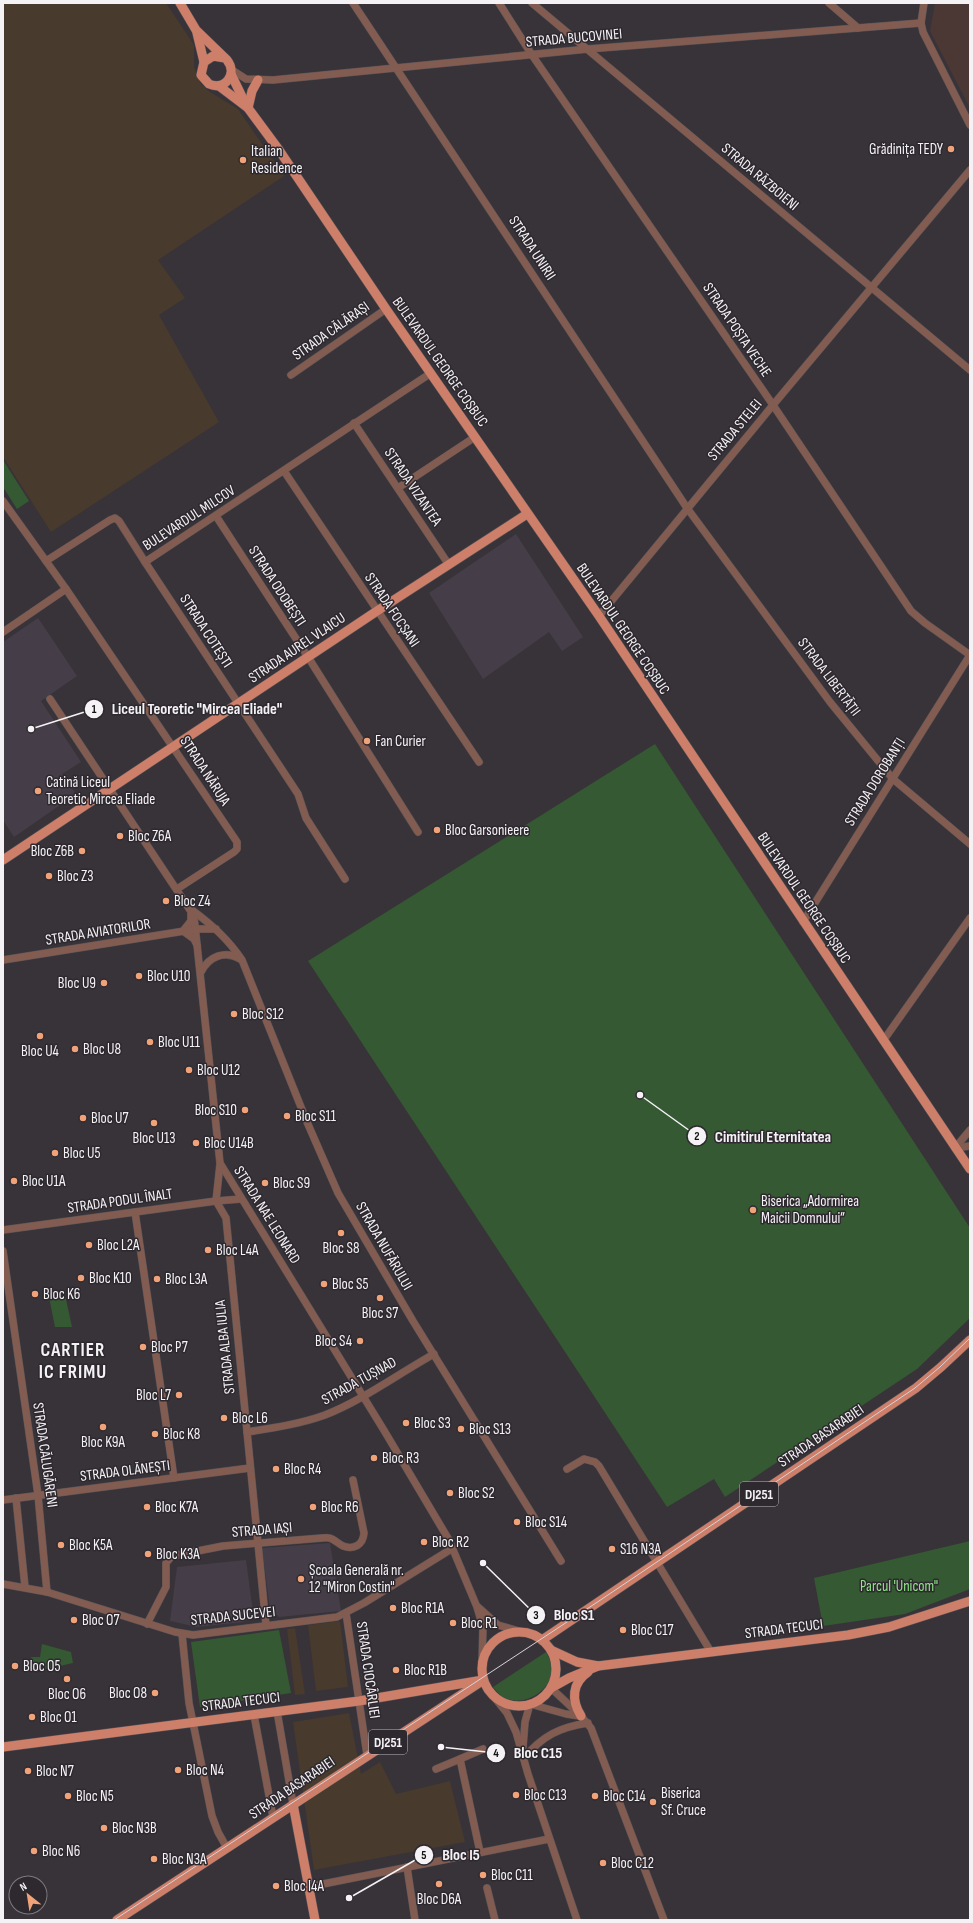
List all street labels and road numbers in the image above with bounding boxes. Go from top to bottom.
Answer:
street label: STRADA BUCOVINEI [525,24,623,52]
street label: STRADA RĂZBOIENI [717,139,803,215]
street label: STRADA UNIRII [504,212,560,284]
street label: STRADA POȘTA VECHE [698,279,776,381]
street label: BULEVARDUL GEORGE COȘBUC [388,293,492,431]
street label: STRADA CĂLĂRAȘI [289,297,373,365]
street label: STRADA STELEI [704,395,766,465]
street label: STRADA VIZANTEA [380,444,446,530]
street label: BULEVARDUL MILCOV [139,481,239,555]
street label: STRADA ODOBEȘTI [244,542,310,630]
street label: BULEVARDUL GEORGE COȘBUC [572,560,674,698]
street label: STRADA FOCȘANI [360,569,424,651]
street label: STRADA COTEȘTI [175,591,237,671]
street label: STRADA AUREL VLAICU [245,609,349,687]
street label: STRADA LIBERTĂȚII [793,634,865,720]
street label: STRADA NĂRUJA [175,733,235,810]
street label: STRADA DOROBANȚI [840,734,910,830]
street label: BULEVARDUL GEORGE COȘBUC [753,829,855,967]
street label: STRADA AVIATORILOR [44,914,152,950]
street label: STRADA NAE LEONARD [229,1163,305,1267]
street label: STRADA PODUL ÎNALT [66,1184,174,1218]
street label: STRADA NUFĂRULUI [351,1198,417,1294]
street label: STRADA ALBA IULIA [211,1298,239,1395]
street label: STRADA TUȘNAD [318,1353,400,1409]
street label: STRADA BASARABIEI [774,1400,868,1472]
street label: STRADA CĂLUGĂRENI [28,1401,62,1509]
street label: STRADA OLĂNEȘTI [79,1456,171,1486]
road number: DJ251 [740,1482,778,1506]
street label: STRADA IAȘI [231,1518,293,1542]
street label: STRADA SUCEVEI [190,1602,276,1630]
street label: STRADA TECUCI [744,1615,824,1643]
street label: STRADA CIOCÂRLIEI [352,1620,384,1720]
street label: STRADA TECUCI [201,1688,281,1716]
road number: DJ251 [369,1730,407,1754]
street label: STRADA BASARABIEI [245,1752,339,1824]

